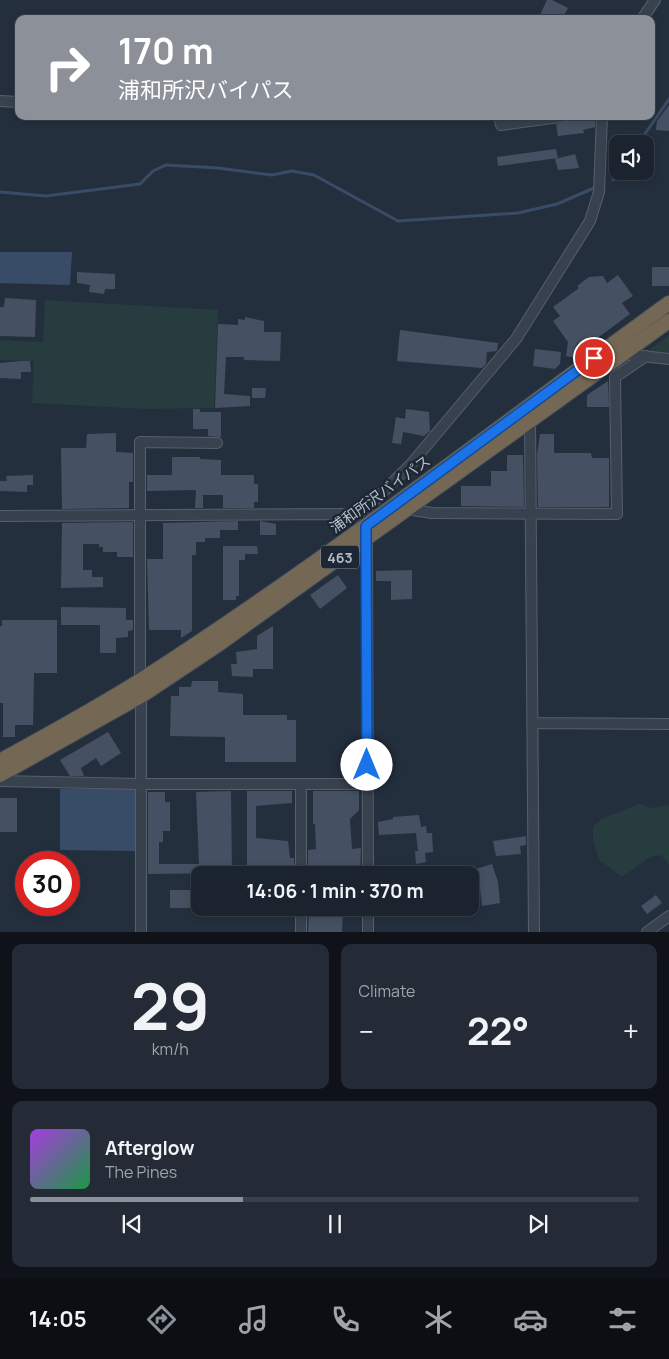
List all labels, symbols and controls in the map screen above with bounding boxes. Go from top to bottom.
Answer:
text: 170 m [118,27,214,75]
icon: right [35,35,100,100]
text: 浦和所沢バイパス [118,75,294,105]
map controls [609,135,654,180]
button: sound [609,135,654,180]
pin [573,337,615,379]
icon: arrive [580,344,608,372]
street label: 浦和所沢バイパス [325,450,435,538]
road number: 463 [321,546,359,568]
position arrow [340,738,392,790]
speed limit sign: 30 [15,851,80,916]
text: 14:06 · 1 min · 370 m [246,878,424,904]
text: 29 [131,961,210,1050]
text: Climate [359,980,415,1002]
text: 22° [467,1004,529,1056]
text: − [359,1012,374,1050]
text: + [623,1012,639,1050]
text: km/h [152,1038,189,1060]
text: Afterglow [105,1135,194,1161]
text: The Pines [105,1161,177,1183]
icon: previous [118,1210,146,1238]
icon: pause [321,1210,349,1238]
icon: next [524,1210,552,1238]
icon: directions [144,1302,179,1337]
icon: music [236,1302,271,1337]
icon: phone [328,1302,363,1337]
icon: climate [421,1302,456,1337]
icon: car [513,1302,548,1337]
icon: filters [605,1302,640,1337]
text: 14:05 [29,1304,87,1334]

